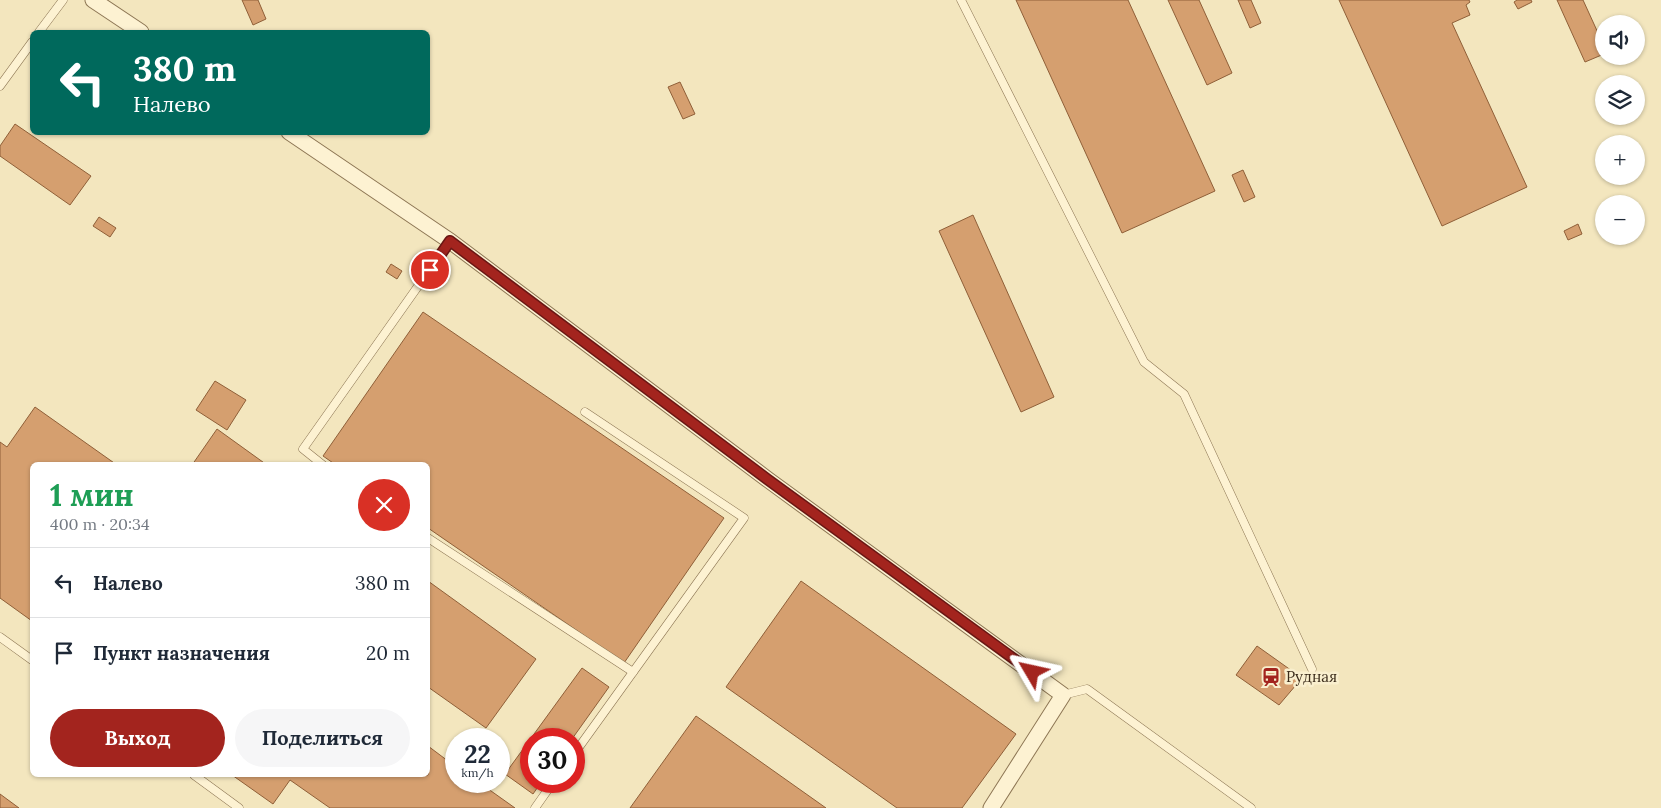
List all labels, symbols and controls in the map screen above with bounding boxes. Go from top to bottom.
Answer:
map controls [1595,15,1645,245]
button: sound [1595,15,1645,65]
text: 380 m [133,46,236,91]
icon: left [50,50,115,115]
button: layers [1595,75,1645,125]
text: Налево [133,90,211,118]
button: + [1595,135,1645,185]
button: − [1595,195,1645,245]
pin [409,249,451,291]
icon: arrive [416,256,444,284]
text: 1 мин [50,476,134,514]
button: close [358,479,410,531]
text: 400 m · 20:34 [50,514,150,534]
icon: left [50,569,78,597]
text: Налево [93,571,163,595]
text: 380 m [355,571,410,595]
icon: arrive [50,639,78,667]
text: Пункт назначения [93,641,270,665]
text: 20 m [366,641,410,665]
position arrow [1005,645,1057,697]
station icon: Рудная [1260,666,1282,688]
place label: Рудная [1286,667,1337,686]
button: Выход [50,709,225,767]
button: Поделиться [235,709,410,767]
speed limit sign: 30 [520,728,585,793]
text: 22 [464,738,491,770]
text: km/h [461,765,494,780]

